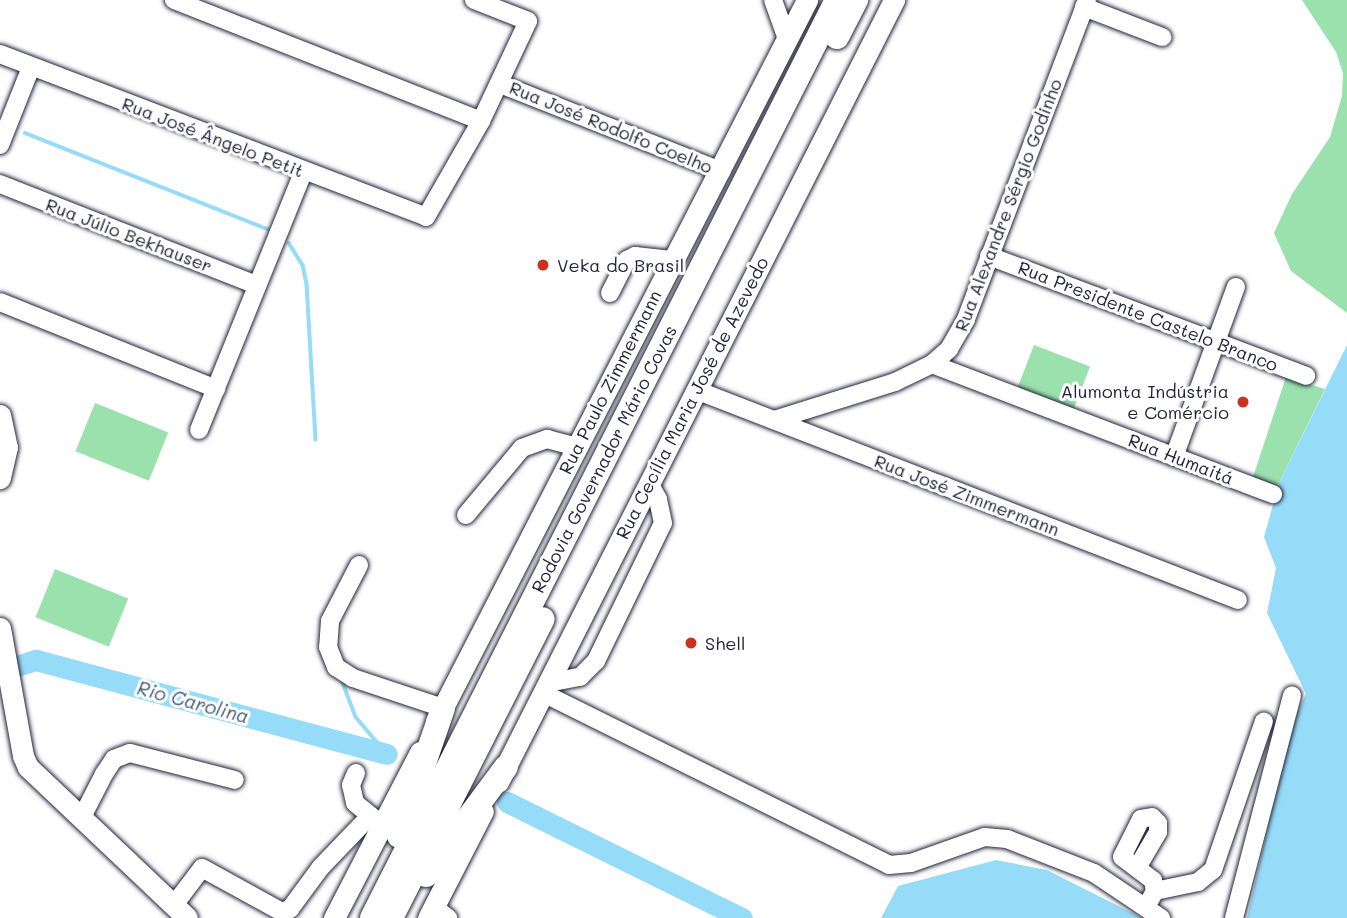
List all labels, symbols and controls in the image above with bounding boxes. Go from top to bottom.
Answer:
street label: Rua José Rodolfo Coelho [506,76,716,178]
street label: Rua Alexandre Sérgio Godinho [950,76,1066,334]
street label: Rua José Ângelo Petit [119,92,307,182]
street label: Rua Júlio Bekhauser [43,193,215,277]
street label: Rua Cecília Maria José de Azevedo [611,253,773,543]
place label: Veka do Brasil [557,254,684,276]
street label: Rua Presidente Castelo Branco [1015,256,1281,376]
marker: Veka do Brasil [535,257,551,273]
street label: Rua Paulo Zimmermann [554,286,666,478]
street label: Rodovia Governador Mário Covas [527,322,681,596]
place label: Alumonta Indústria e Comércio [1061,381,1229,424]
marker: Alumonta Indústria e Comércio [1235,394,1251,410]
street label: Rua Humaitá [1125,429,1237,489]
street label: Rua José Zimmermann [871,450,1063,540]
place label: Shell [705,632,745,654]
marker: Shell [683,635,699,651]
water label: Rio Carolina [135,676,251,728]

